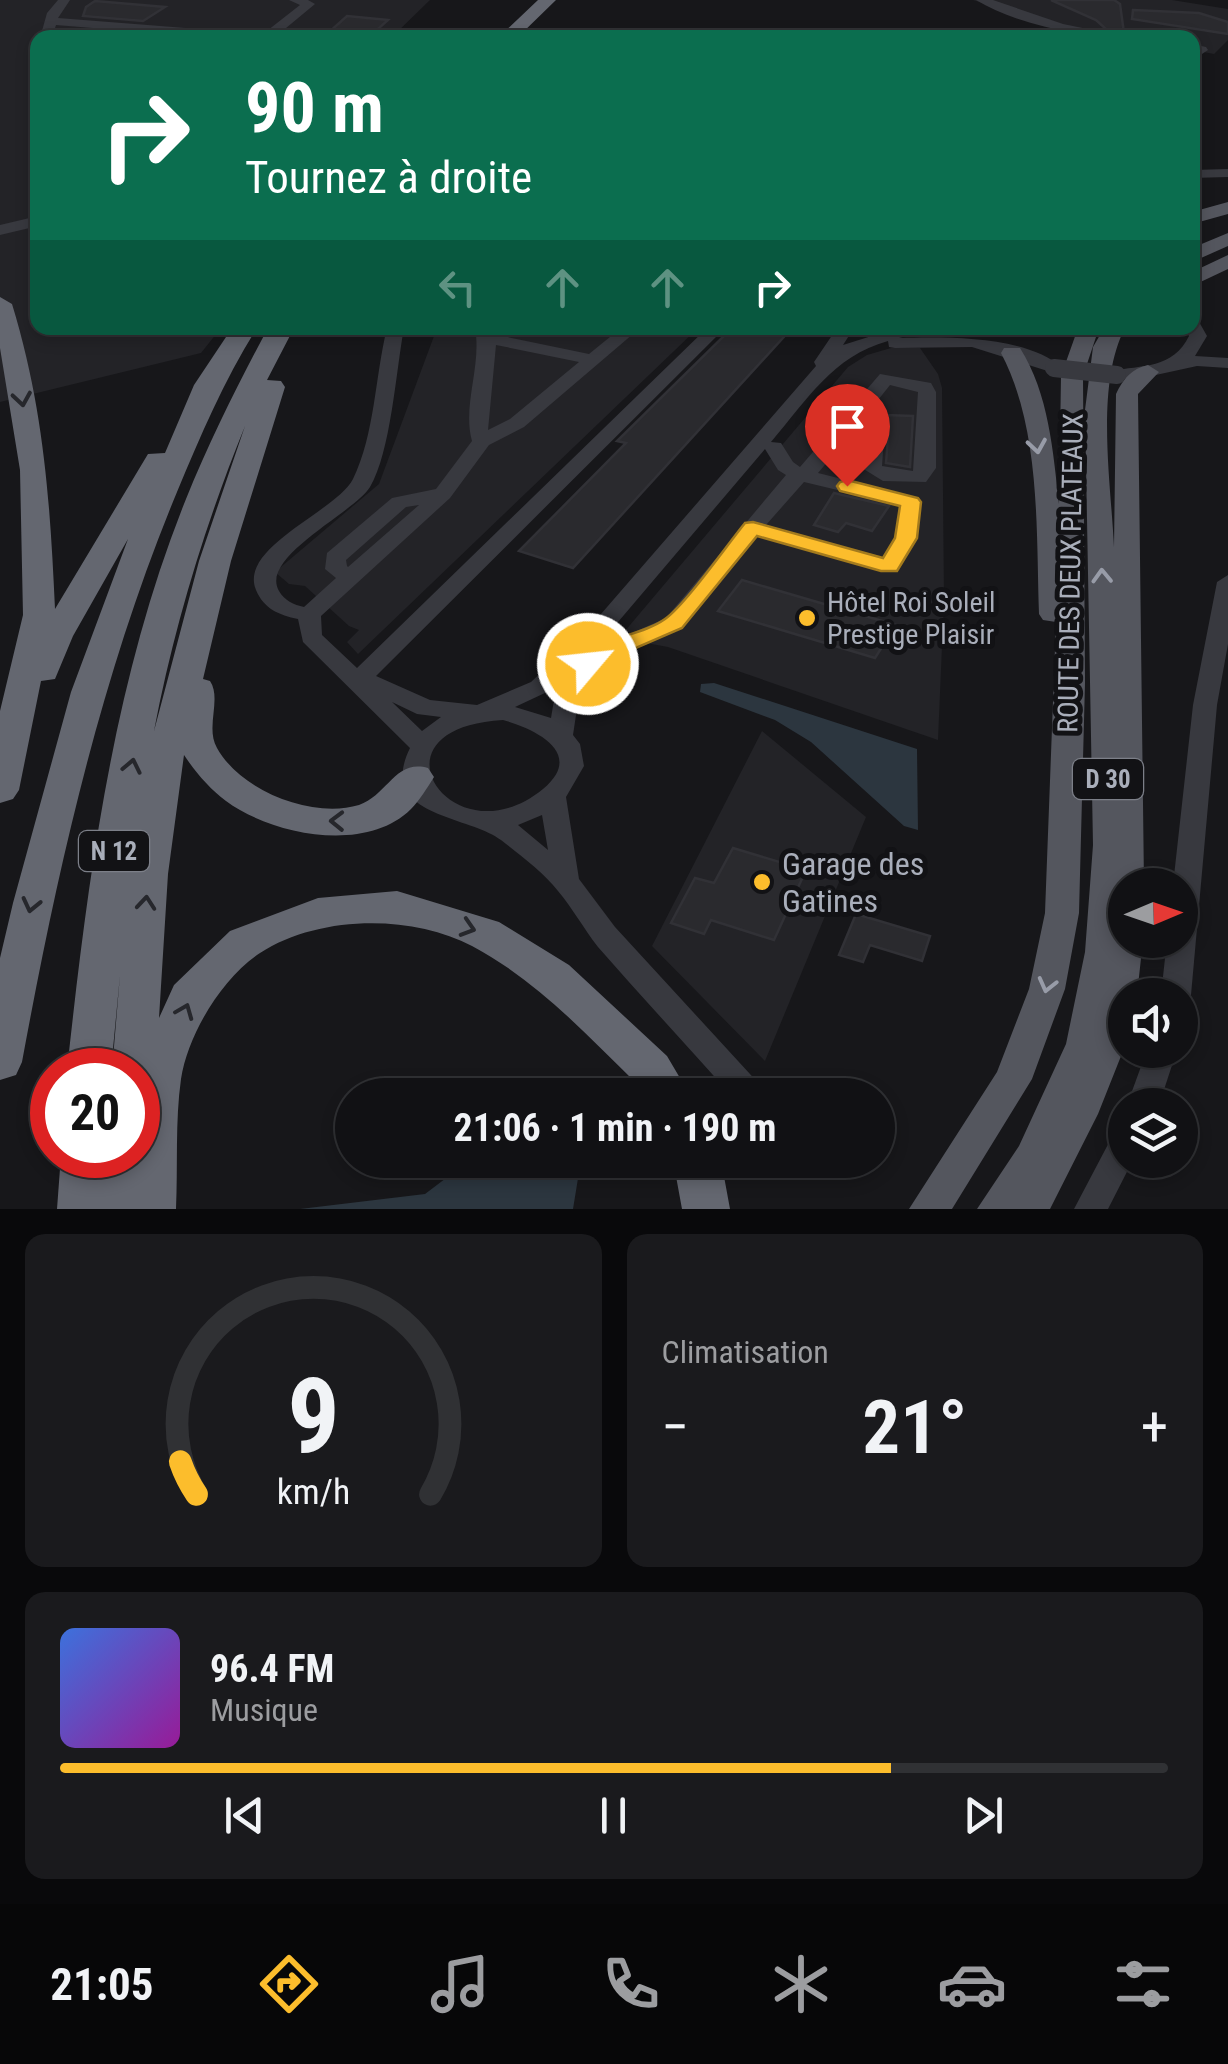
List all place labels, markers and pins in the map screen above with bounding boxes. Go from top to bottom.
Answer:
pin [805,384,890,487]
place label: Hôtel Roi Soleil Prestige Plaisir [827,586,995,651]
marker: Hôtel Roi Soleil Prestige Plaisir [796,607,818,629]
place label: Garage des Gatines [782,845,924,920]
marker: Garage des Gatines [751,871,773,893]

